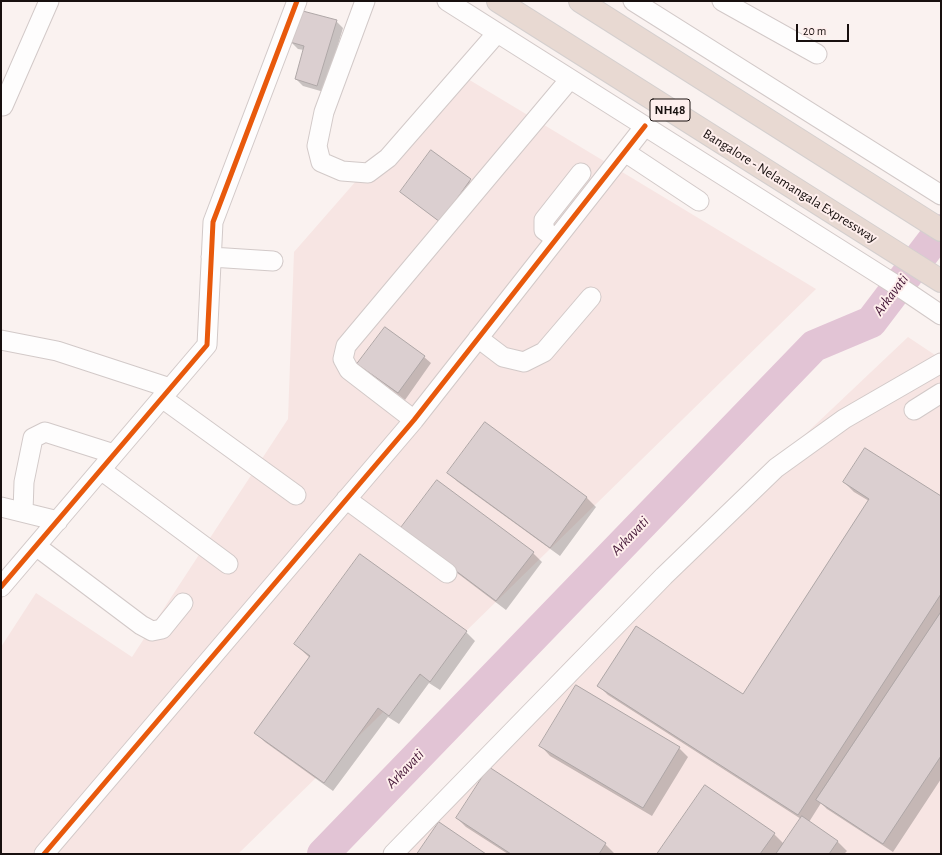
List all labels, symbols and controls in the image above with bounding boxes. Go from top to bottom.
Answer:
scale bar [798,16,851,42]
text: 20 m [803,25,826,37]
road number: NH48 [650,99,690,121]
street label: Bangalore - Nelamangala Expressway [700,125,880,247]
water label: Arkavati [870,271,912,319]
water label: Arkavati [607,513,653,559]
water label: Arkavati [382,746,428,792]

